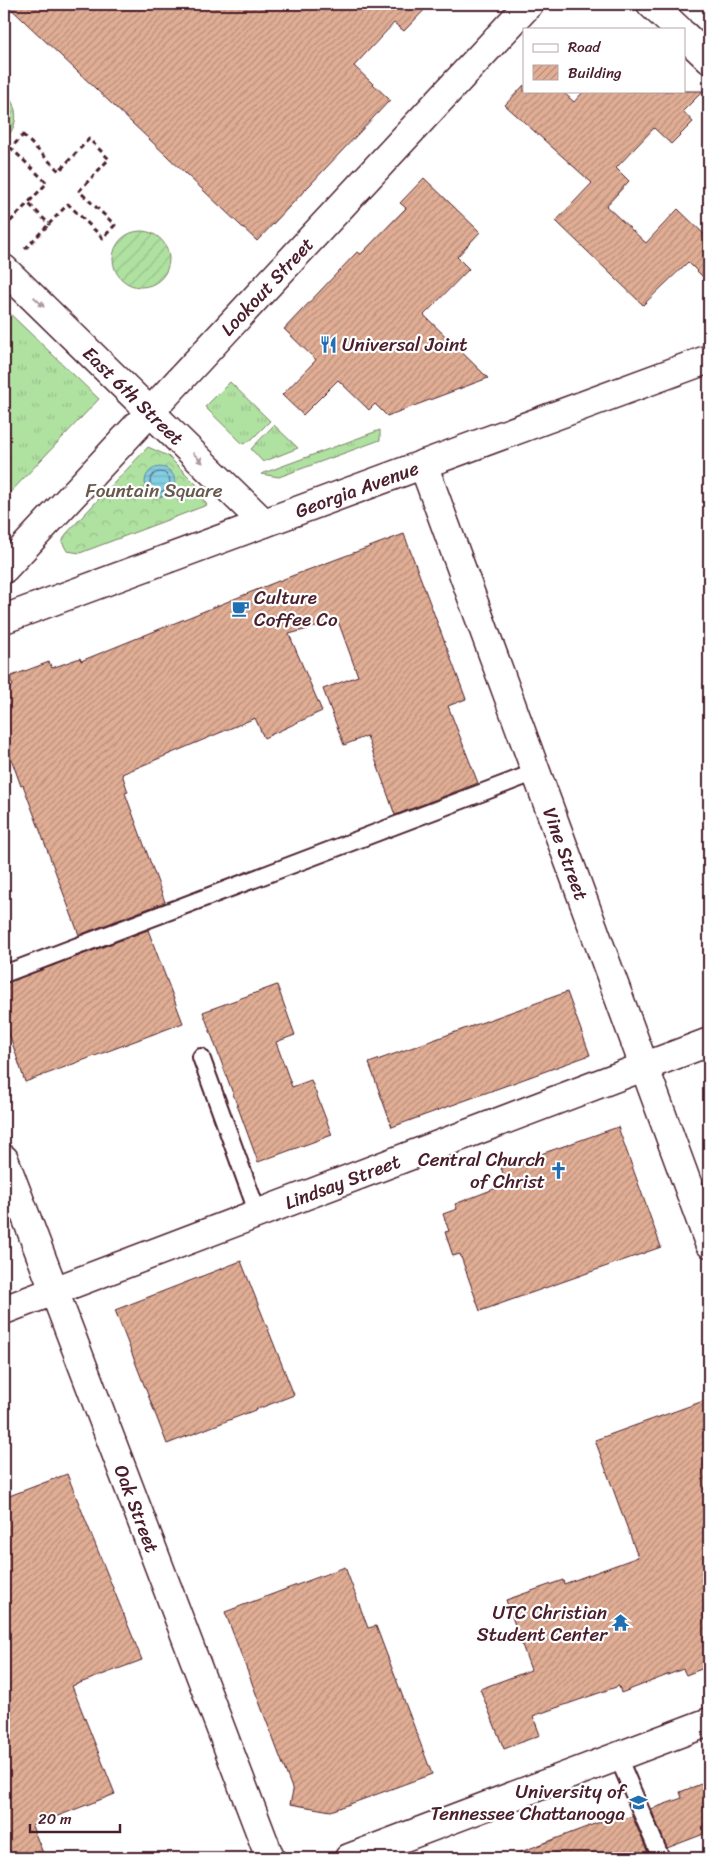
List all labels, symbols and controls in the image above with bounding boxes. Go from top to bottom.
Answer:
legend [523,28,686,92]
text: Road [568,34,601,60]
text: Building [568,60,622,86]
street label: Lookout Street [212,229,322,344]
one-way arrow [32,296,44,308]
place label: Universal Joint [342,328,468,361]
restaurant icon: Universal Joint [318,334,338,354]
street label: East 6th Street [75,338,192,454]
street label: Georgia Avenue [290,451,424,527]
one-way arrow [192,452,204,464]
park label: Fountain Square [85,474,223,507]
place label: Culture Coffee Co [254,581,338,636]
cafe icon: Culture Coffee Co [230,598,250,618]
street label: Vine Street [533,803,598,905]
place label: Central Church of Christ [418,1143,545,1198]
street label: Lindsay Street [280,1145,405,1219]
church icon: Central Church of Christ [549,1160,569,1180]
street label: Oak Street [105,1460,168,1558]
place label: UTC Christian Student Center [477,1596,608,1651]
temple icon: UTC Christian Student Center [611,1613,631,1633]
place label: University of Tennessee Chattanooga [430,1775,628,1830]
school or university icon: University of Tennessee Chattanooga [629,1792,649,1812]
scale bar [30,1802,120,1834]
text: 20 m [38,1806,72,1832]

